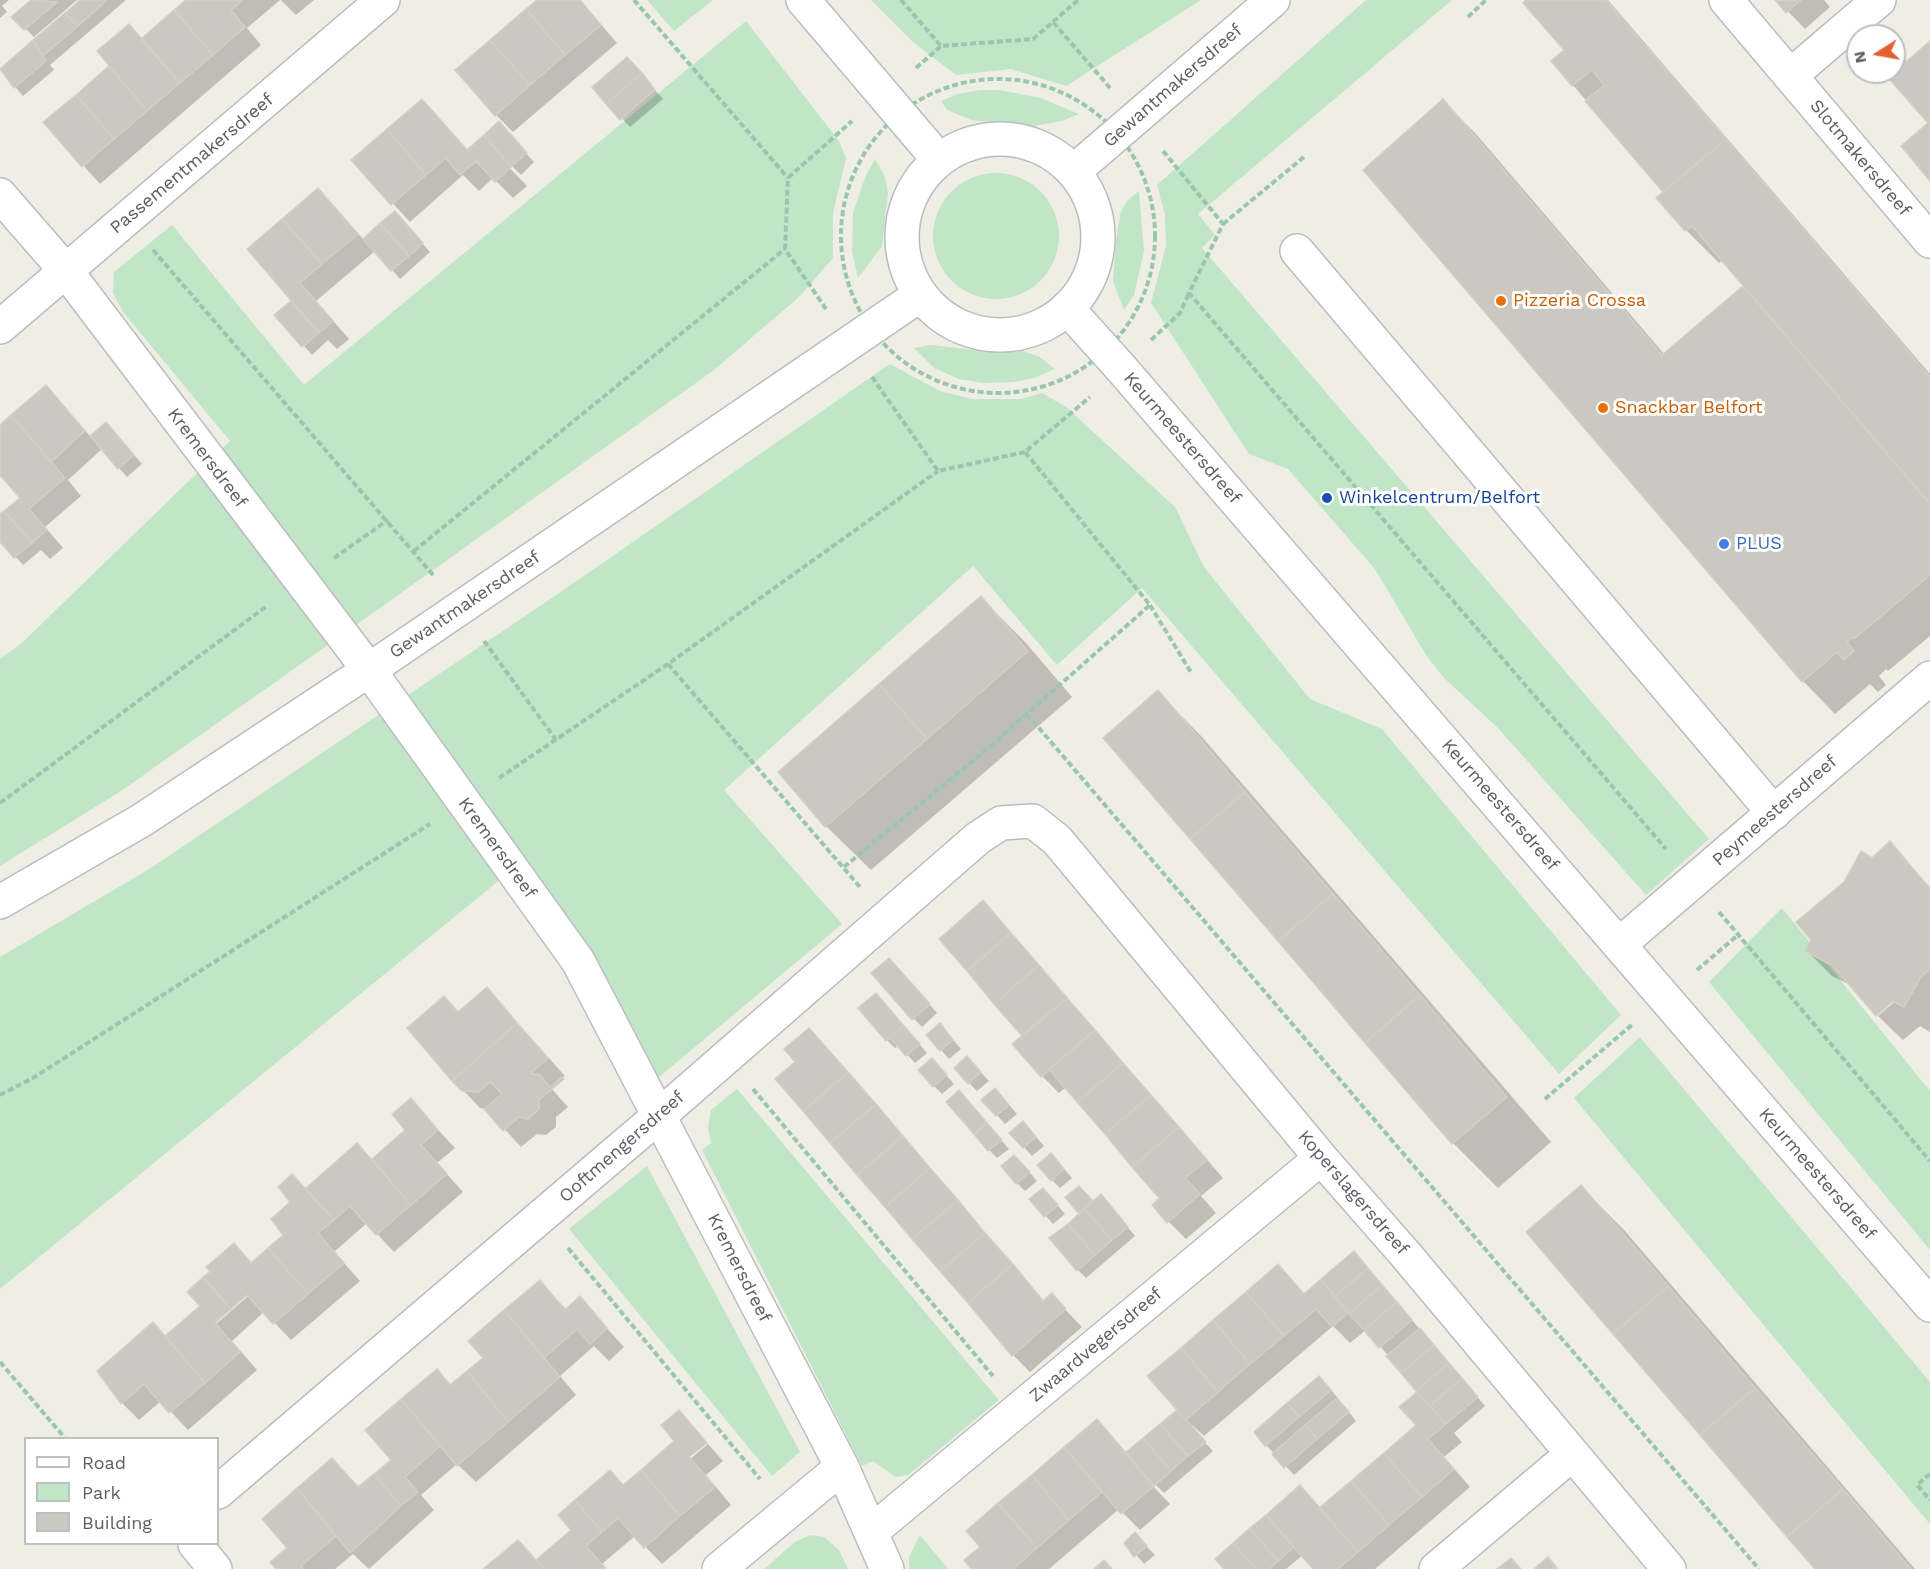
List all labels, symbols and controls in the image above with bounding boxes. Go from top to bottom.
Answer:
street label: Gewantmakersdreef [1099,20,1247,152]
north arrow [1846,24,1906,84]
text: N [1849,50,1870,65]
street label: Passementmakersdreef [106,89,278,239]
street label: Slotmakersdreef [1805,95,1915,221]
place label: Pizzeria Crossa [1513,290,1646,312]
marker: Pizzeria Crossa [1494,294,1508,308]
street label: Keurmeestersdreef [1119,368,1245,508]
place label: Snackbar Belfort [1615,397,1763,419]
marker: Snackbar Belfort [1596,401,1610,415]
street label: Kremersdreef [162,404,252,512]
place label: Winkelcentrum/Belfort [1339,487,1540,509]
marker: Winkelcentrum/Belfort [1320,491,1334,505]
place label: PLUS [1736,533,1782,555]
marker: PLUS [1717,537,1731,551]
street label: Gewantmakersdreef [386,547,544,663]
street label: Keurmeestersdreef [1437,735,1563,875]
street label: Peymeestersdreef [1708,751,1842,871]
street label: Kremersdreef [453,793,541,903]
street label: Ooftmengersdreef [555,1087,689,1207]
street label: Keurmeestersdreef [1754,1104,1880,1244]
street label: Koperslagersdreef [1293,1126,1413,1260]
street label: Kremersdreef [702,1210,776,1326]
street label: Zwaardvegersdreef [1025,1283,1167,1407]
legend [24,1437,219,1545]
text: Road [82,1452,126,1473]
text: Park [82,1482,121,1503]
text: Building [82,1512,152,1533]

